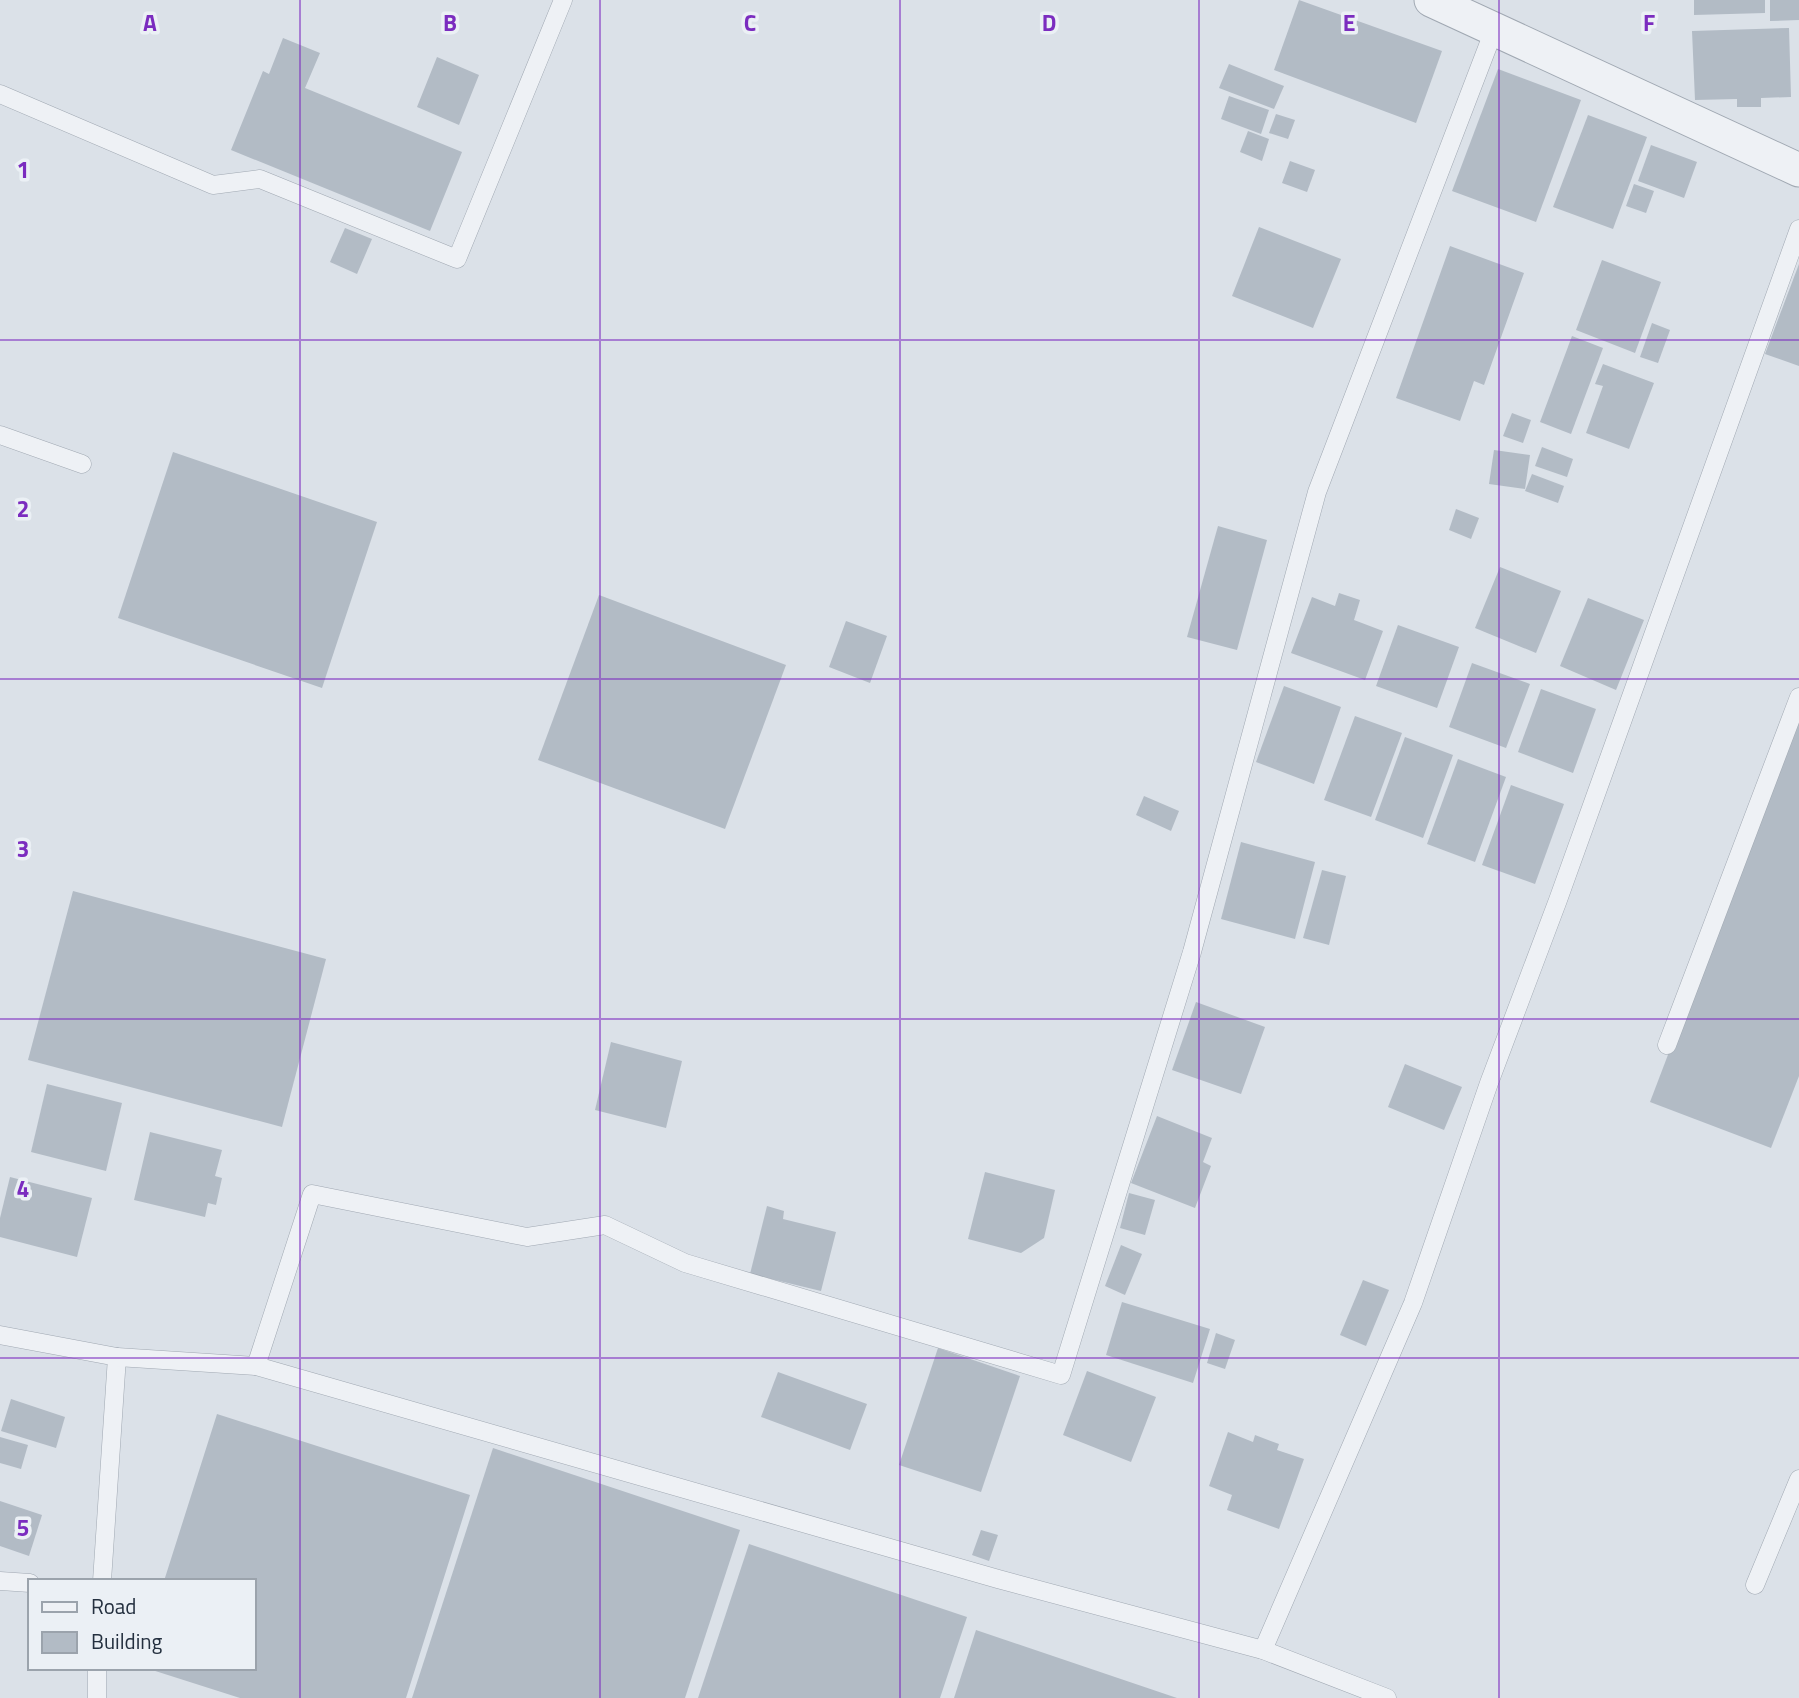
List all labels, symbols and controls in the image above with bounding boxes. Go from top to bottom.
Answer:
text: A [143,5,157,40]
text: B [443,5,457,40]
text: C [744,5,756,40]
text: D [1042,5,1056,40]
text: E [1343,5,1355,40]
text: F [1643,5,1655,40]
text: 1 [17,152,29,187]
text: 2 [17,491,29,526]
text: 3 [17,831,29,866]
text: 4 [17,1171,29,1206]
text: 5 [17,1510,29,1545]
legend [28,1579,256,1670]
text: Road [91,1590,136,1622]
text: Building [91,1625,163,1657]

